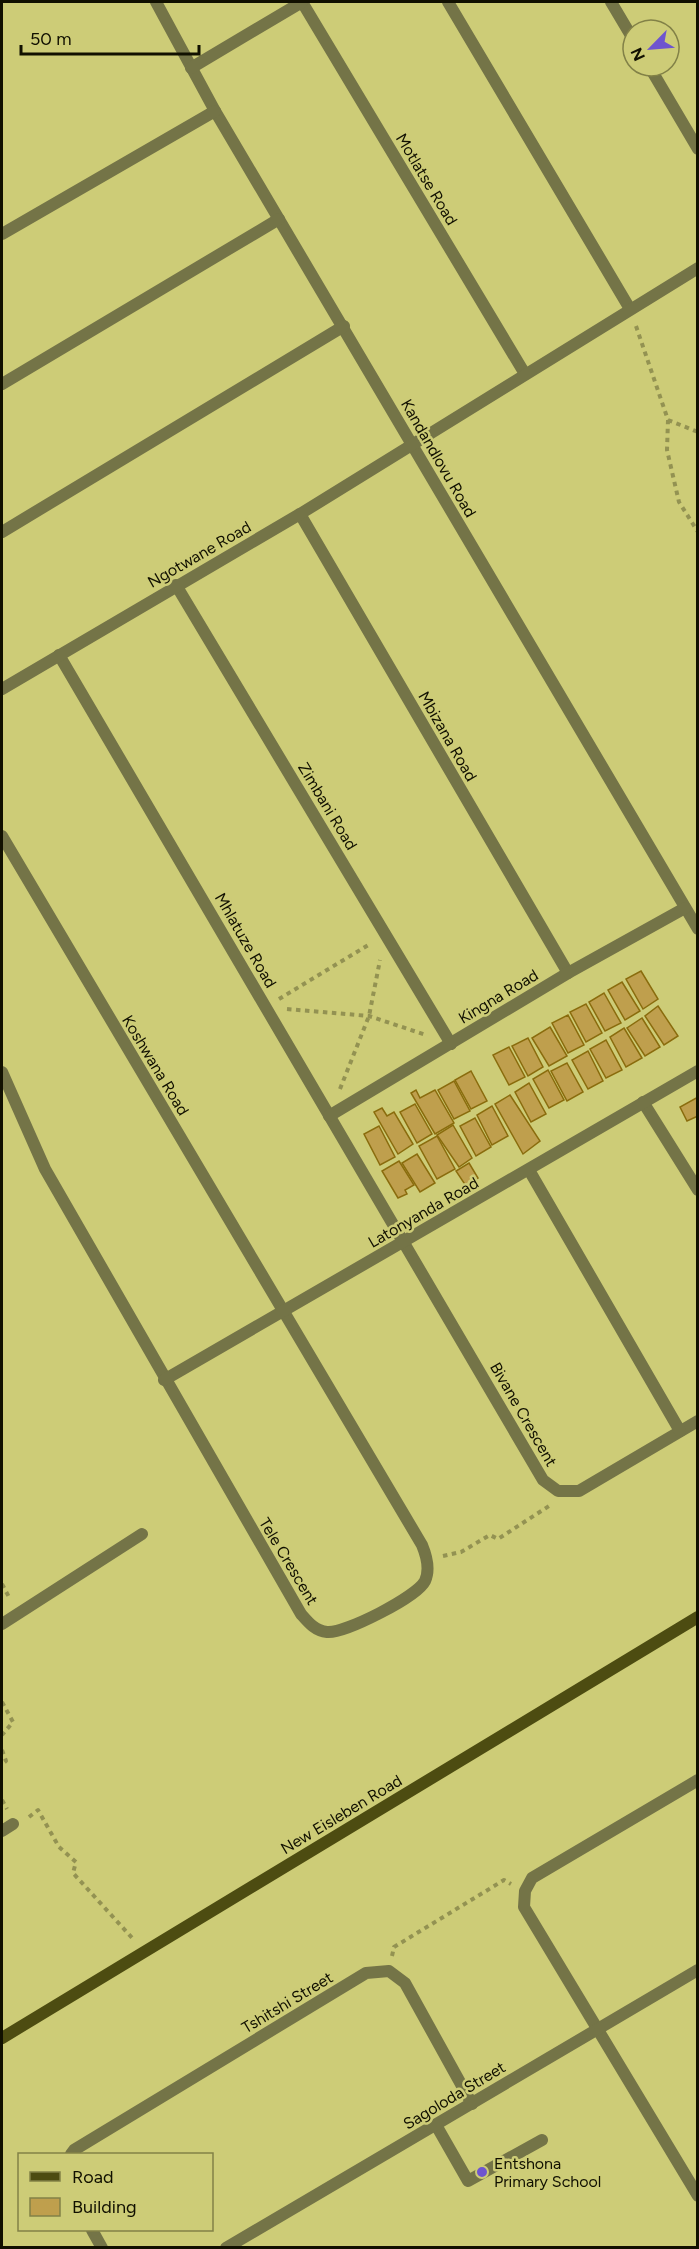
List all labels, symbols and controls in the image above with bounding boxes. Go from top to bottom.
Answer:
scale bar [21,18,200,56]
north arrow [621,18,681,78]
text: 50 m [30,28,72,50]
text: N [627,45,649,64]
street label: Motlatse Road [392,130,461,229]
street label: Kandandlovu Road [397,396,480,521]
street label: Ngotwane Road [144,517,254,592]
street label: Mbizana Road [414,688,481,785]
street label: Zimbani Road [294,759,361,853]
street label: Mhlatuze Road [211,889,280,991]
street label: Kingna Road [455,965,542,1028]
street label: Koshwana Road [118,1012,193,1119]
street label: Latonyanda Road [365,1173,482,1252]
street label: Bivane Crescent [486,1359,561,1470]
street label: Tele Crescent [255,1514,322,1608]
street label: New Eisleben Road [277,1771,405,1858]
street label: Tshitshi Street [238,1968,336,2037]
street label: Sagoloda Street [400,2057,509,2133]
legend [18,2153,213,2231]
place label: Entshona Primary School [494,2154,601,2191]
marker: Entshona Primary School [475,2165,489,2179]
text: Road [72,2166,113,2188]
text: Building [72,2196,137,2218]

